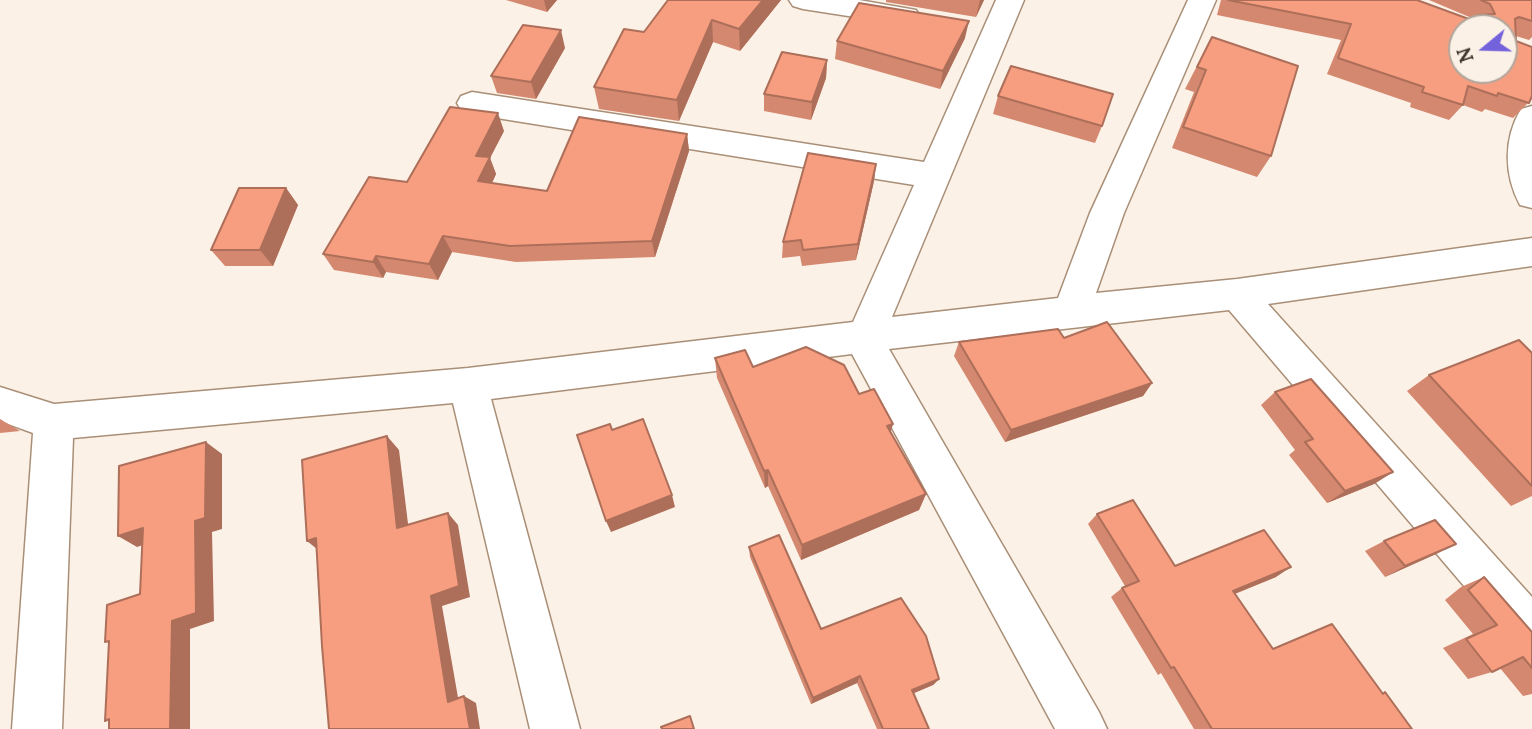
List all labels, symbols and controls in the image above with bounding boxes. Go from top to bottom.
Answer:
north arrow [1448,14,1518,84]
text: N [1451,44,1479,66]

